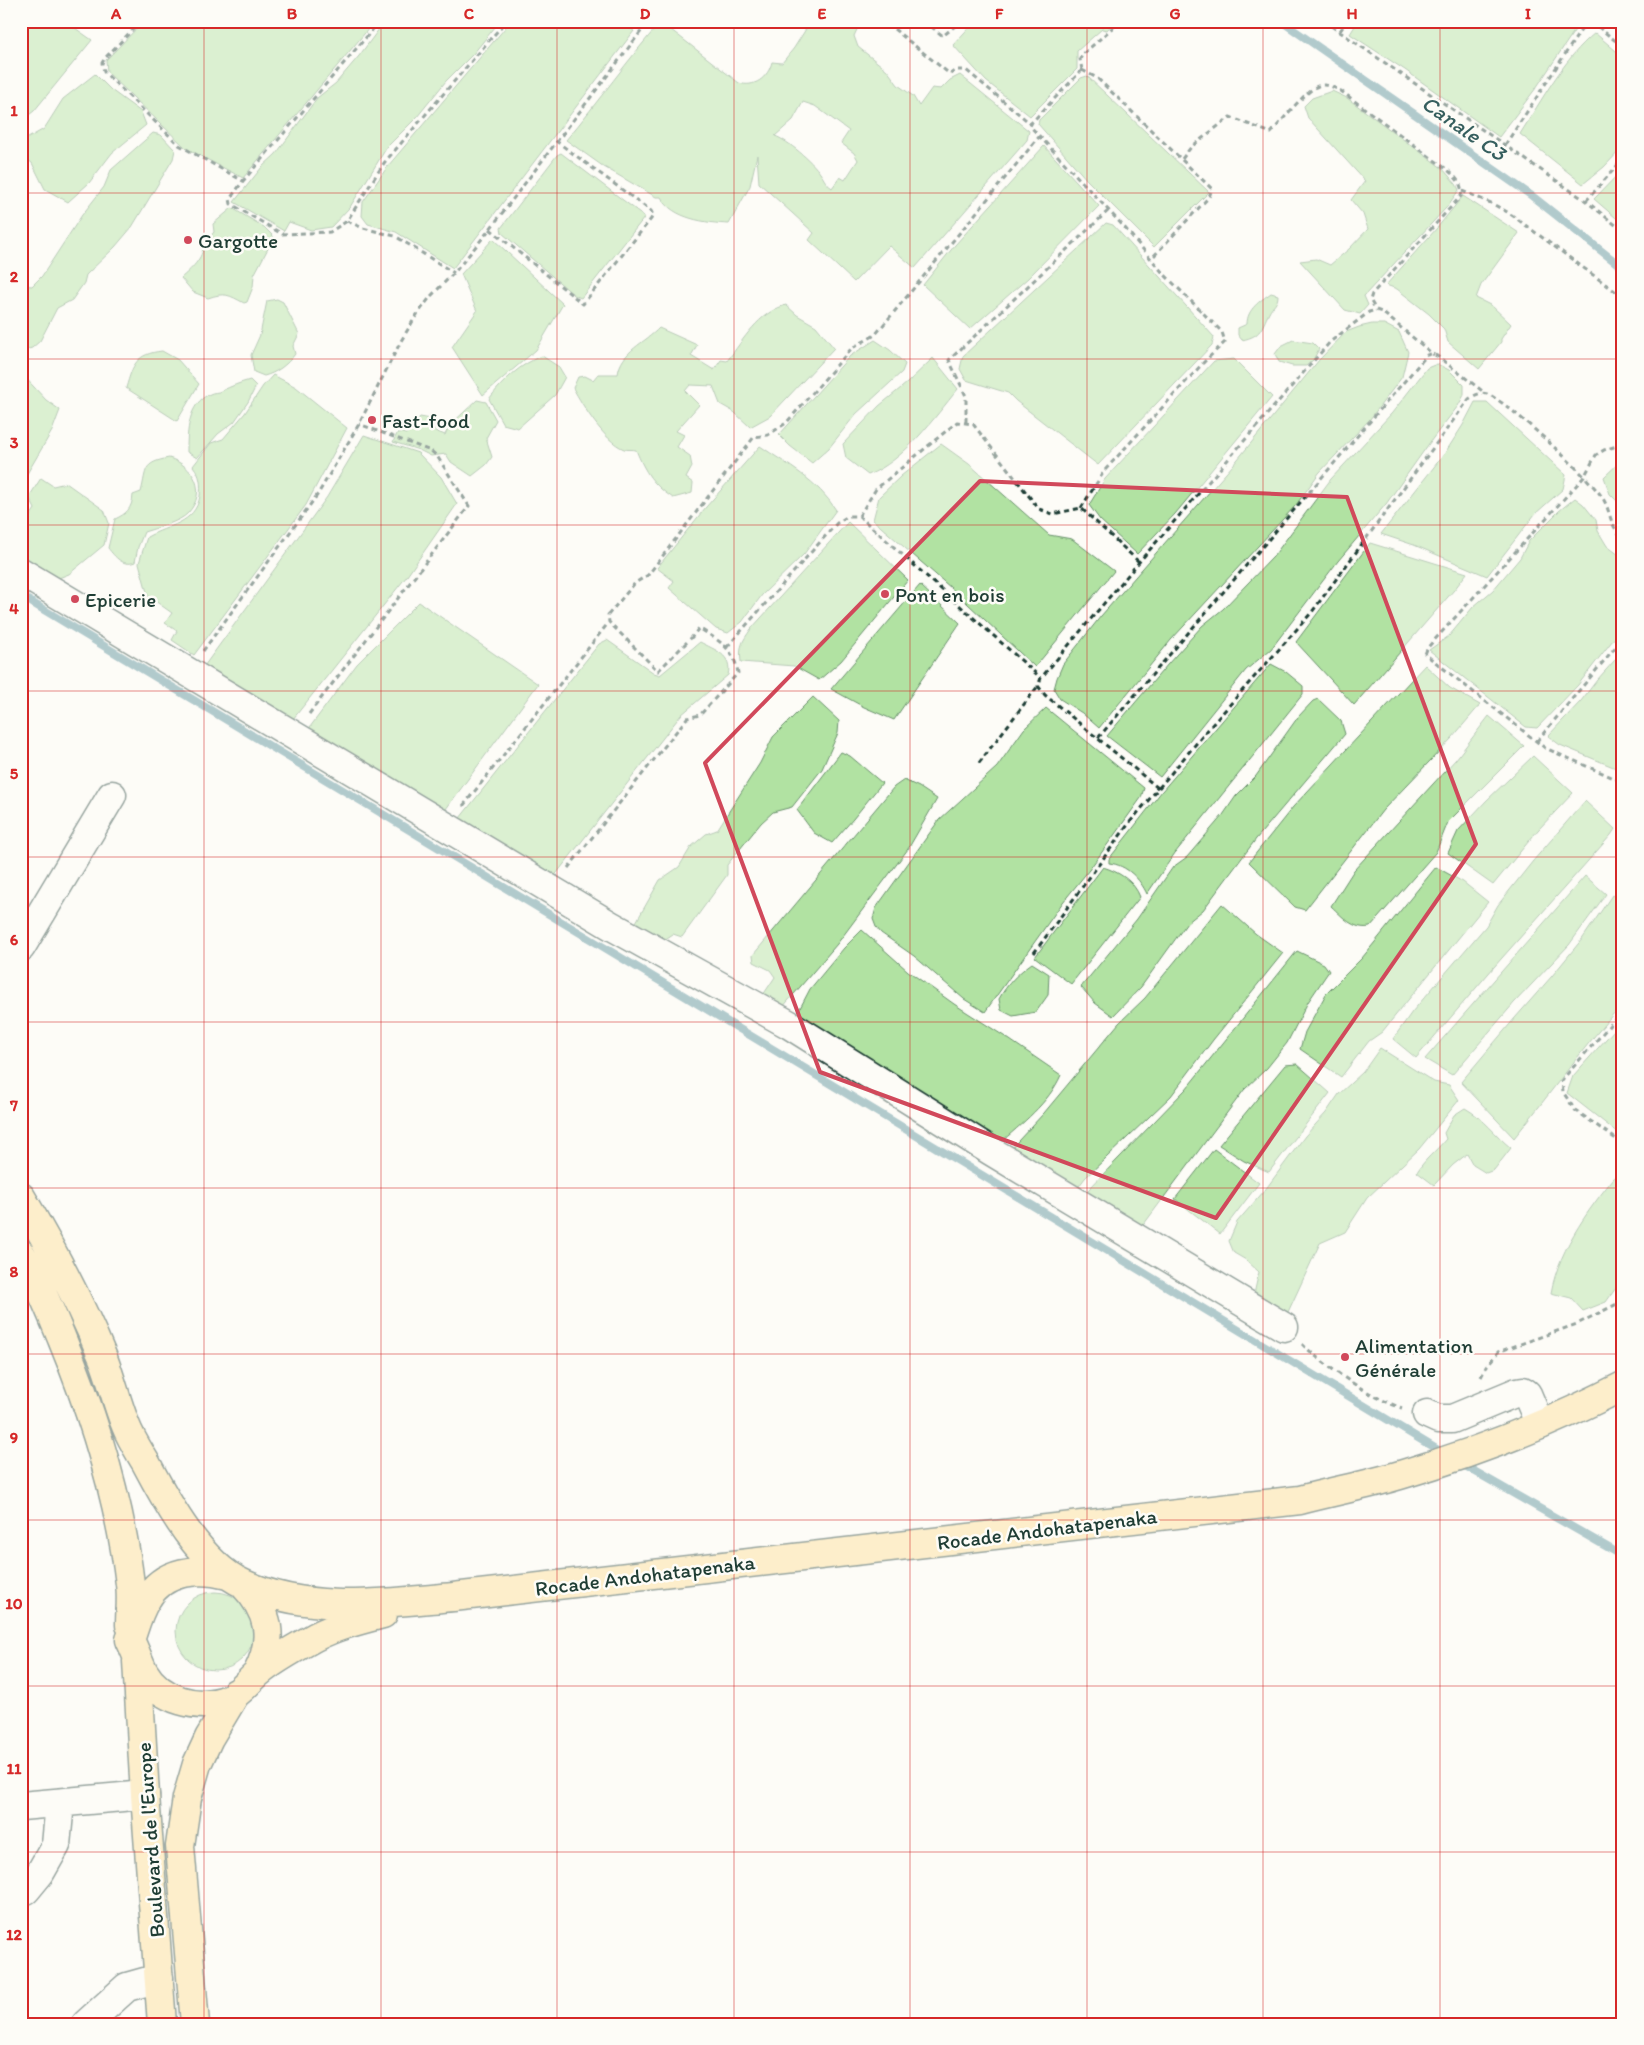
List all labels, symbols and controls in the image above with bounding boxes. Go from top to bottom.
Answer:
text: A [110,4,122,23]
text: B [287,4,298,23]
text: C [464,4,475,23]
text: D [640,4,651,23]
text: E [818,4,827,23]
text: F [995,4,1004,23]
text: G [1169,4,1181,23]
text: H [1346,4,1358,23]
text: I [1525,4,1531,23]
water label: Canale C3 [1417,89,1513,168]
text: 1 [10,101,18,120]
place label: Gargotte [198,228,278,253]
marker: Gargotte [182,234,194,246]
text: 2 [10,267,19,286]
place label: Fast-food [382,408,470,433]
marker: Fast-food [366,414,378,426]
text: 3 [10,433,19,452]
place label: Pont en bois [895,582,1004,607]
place label: Epicerie [85,587,156,612]
marker: Pont en bois [879,588,891,600]
marker: Epicerie [69,593,81,605]
text: 4 [9,599,19,618]
text: 5 [10,764,19,783]
text: 6 [10,930,19,949]
text: 7 [9,1096,18,1115]
text: 8 [10,1262,19,1281]
place label: Alimentation Générale [1355,1333,1473,1382]
marker: Alimentation Générale [1339,1351,1351,1363]
text: 9 [10,1428,18,1447]
street label: Rocade Andohatapenaka [936,1503,1159,1555]
street label: Rocade Andohatapenaka [534,1549,757,1601]
text: 10 [5,1594,23,1613]
street label: Boulevard de l'Europe [131,1742,169,1938]
text: 11 [7,1759,22,1778]
text: 12 [6,1925,23,1944]

